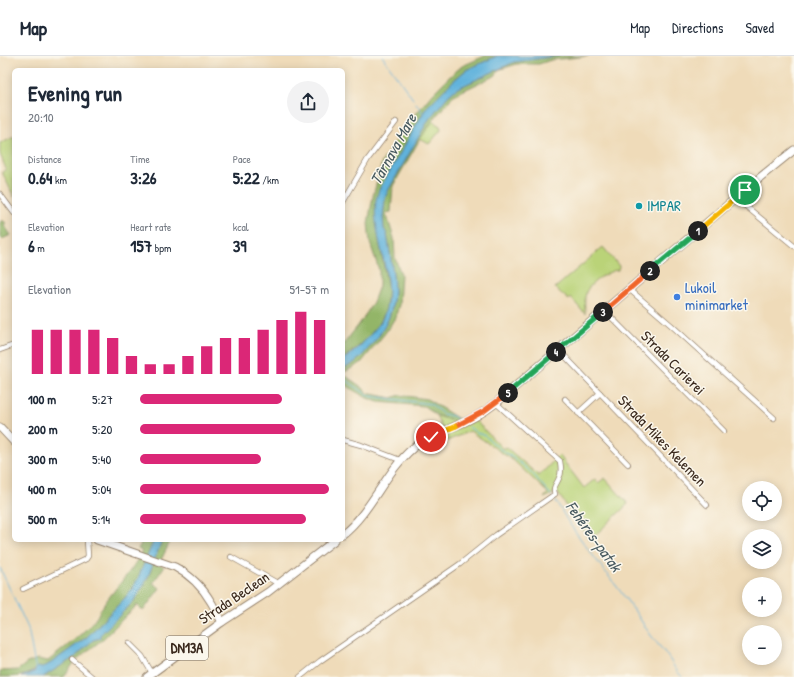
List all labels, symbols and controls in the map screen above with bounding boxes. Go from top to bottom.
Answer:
text: Map [20,15,47,41]
text: Map [630,18,650,37]
text: Directions [672,18,723,37]
text: Saved [745,18,774,37]
text: Evening run [28,78,122,108]
button: share [287,81,329,123]
text: 20:10 [28,108,53,126]
water label: Târnava Mare [364,109,422,188]
text: Distance [28,152,62,166]
text: Time [130,152,150,166]
text: Pace [233,152,251,166]
text: 0.64 [28,166,52,189]
text: 3:26 [130,166,157,189]
text: 5:22 [233,166,260,189]
text: km [52,173,67,187]
text: /km [260,173,279,187]
pin [728,173,762,207]
icon: arrive [734,179,756,201]
place label: IMPAR [647,195,681,216]
marker: IMPAR [634,201,644,211]
text: Elevation [28,220,65,234]
text: Heart rate [130,220,171,234]
text: kcal [233,220,249,234]
pin: 1 [688,221,708,241]
text: 1 [696,224,700,238]
text: 6 [28,234,35,257]
text: 157 [130,234,152,257]
text: 39 [233,234,247,257]
text: m [35,241,45,255]
text: bpm [152,241,171,255]
pin: 2 [640,261,660,281]
text: 2 [647,264,653,278]
place label: Lukoil minimarket [685,277,749,315]
text: Elevation [28,280,71,298]
text: 51–57 m [290,280,329,298]
marker: Lukoil minimarket [672,292,682,302]
pin: 3 [593,302,613,322]
text: 3 [601,305,605,319]
street label: Strada Carierei [637,326,710,399]
pin: 4 [546,342,566,362]
text: 4 [554,345,558,359]
pin: 5 [498,383,518,403]
text: 5 [506,386,510,400]
text: 100 m [28,390,56,408]
text: 5:27 [92,390,113,408]
street label: Strada Mikes Kelemen [613,390,712,491]
text: 200 m [28,420,58,438]
text: 5:20 [92,420,112,438]
pin [414,420,448,454]
icon: check [420,426,442,448]
text: 300 m [28,450,57,468]
text: 5:40 [92,450,111,468]
text: 400 m [28,480,56,498]
text: 5:04 [92,480,111,498]
map controls [742,481,782,665]
button: locate [742,481,782,521]
water label: Fehéres-patak [561,496,628,577]
text: 500 m [28,510,57,528]
text: 5:14 [92,510,110,528]
button: layers [742,529,782,569]
street label: Strada Beclean [194,566,273,629]
button: + [742,577,782,617]
button: − [742,625,782,665]
road number: DN13A [166,636,208,660]

